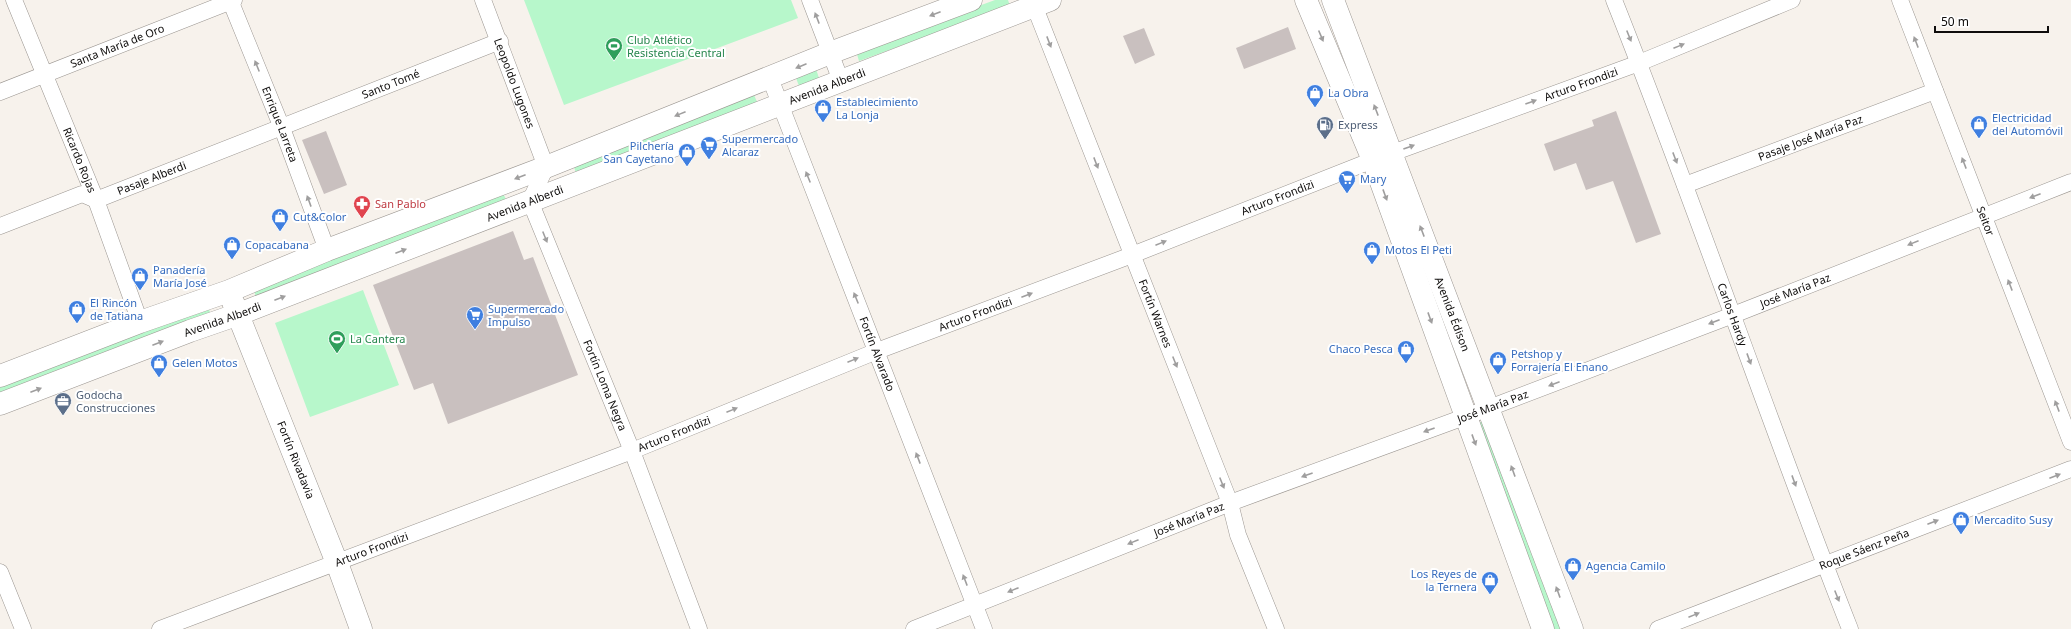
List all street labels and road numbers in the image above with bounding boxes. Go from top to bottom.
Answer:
street label: Santa María de Oro [68,20,167,71]
street label: Leopoldo Lugones [491,36,539,130]
street label: Arturo Frondizi [1542,63,1620,104]
street label: Avenida Alberdi [786,64,867,107]
street label: Santo Tomé [359,65,422,102]
street label: Enrique Larreta [259,84,302,164]
street label: Pasaje José María Paz [1756,111,1865,164]
street label: Ricardo Rojas [60,125,100,195]
street label: Pasaje Alberdi [115,157,188,198]
street label: Arturo Frondizi [1239,176,1316,218]
street label: Avenida Alberdi [484,181,565,224]
street label: Seitor [1974,204,1999,238]
street label: José María Paz [1757,269,1832,311]
street label: Avenida Édison [1432,274,1474,353]
street label: Fortín Warnes [1136,277,1176,350]
street label: Carlos Hardy [1714,281,1751,348]
street label: Arturo Frondizi [936,293,1014,334]
street label: Avenida Alberdi [181,298,263,340]
street label: Fortín Alvarado [856,314,899,394]
street label: Fortín Loma Negra [580,337,631,433]
street label: José María Paz [1454,386,1530,426]
street label: Arturo Frondizi [635,412,713,455]
street label: Fortín Rivadavia [274,419,319,501]
street label: José María Paz [1150,498,1226,540]
street label: Roque Sáenz Peña [1817,524,1911,573]
street label: Arturo Frondizi [332,528,410,569]

